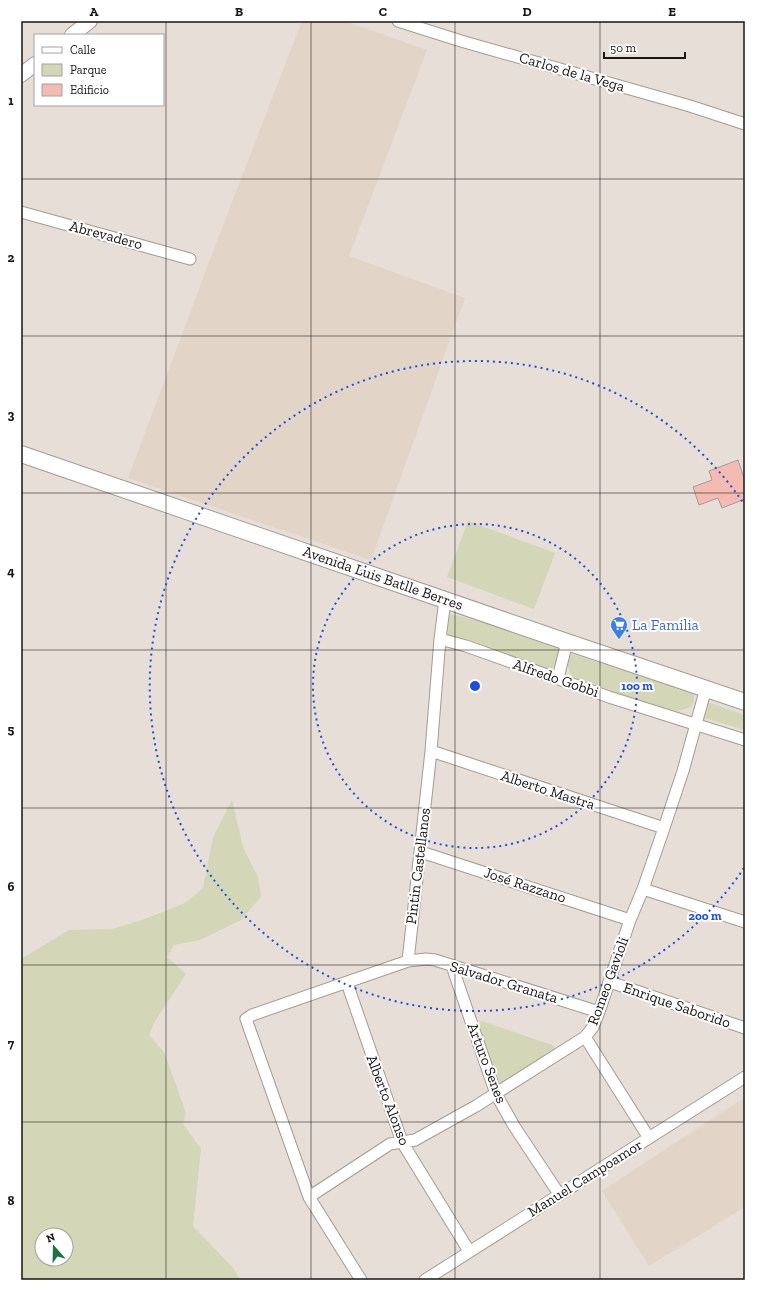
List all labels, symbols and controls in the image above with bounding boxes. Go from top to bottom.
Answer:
text: A [90,4,99,19]
text: B [235,4,243,19]
text: C [379,4,387,19]
text: D [522,4,532,19]
text: E [668,4,676,19]
legend [34,34,164,106]
scale bar [604,34,685,60]
text: 50 m [610,41,637,55]
text: Calle [70,43,96,57]
street label: Carlos de la Vega [517,48,627,96]
text: Parque [70,63,107,77]
text: Edificio [70,83,109,97]
text: 1 [8,93,14,108]
street label: Abrevadero [67,217,145,253]
text: 2 [8,250,15,265]
text: 3 [8,407,15,422]
street label: Avenida Luis Batlle Berres [300,542,466,614]
text: 4 [7,564,15,579]
supermarket icon: La Familia [609,615,629,640]
place label: La Familia [632,616,699,634]
street label: Alfredo Gobbi [511,655,601,701]
centre of rings [468,679,482,693]
text: 100 m [621,679,653,693]
text: 5 [8,722,15,737]
street label: Alberto Mastra [499,766,597,814]
street label: Pintin Castellanos [402,807,434,925]
street label: José Razzano [482,863,569,907]
text: 6 [8,879,15,894]
text: 200 m [688,909,722,923]
street label: Romeo Gavioli [584,934,632,1028]
street label: Salvador Granata [448,957,560,1007]
street label: Enrique Saborido [621,978,733,1032]
street label: Arturo Senes [463,1020,511,1106]
text: 7 [8,1036,15,1051]
street label: Alberto Alonso [362,1052,414,1148]
street label: Manuel Campoamor [524,1135,646,1221]
text: 8 [7,1193,15,1208]
north arrow [34,1227,74,1267]
text: N [45,1230,57,1246]

